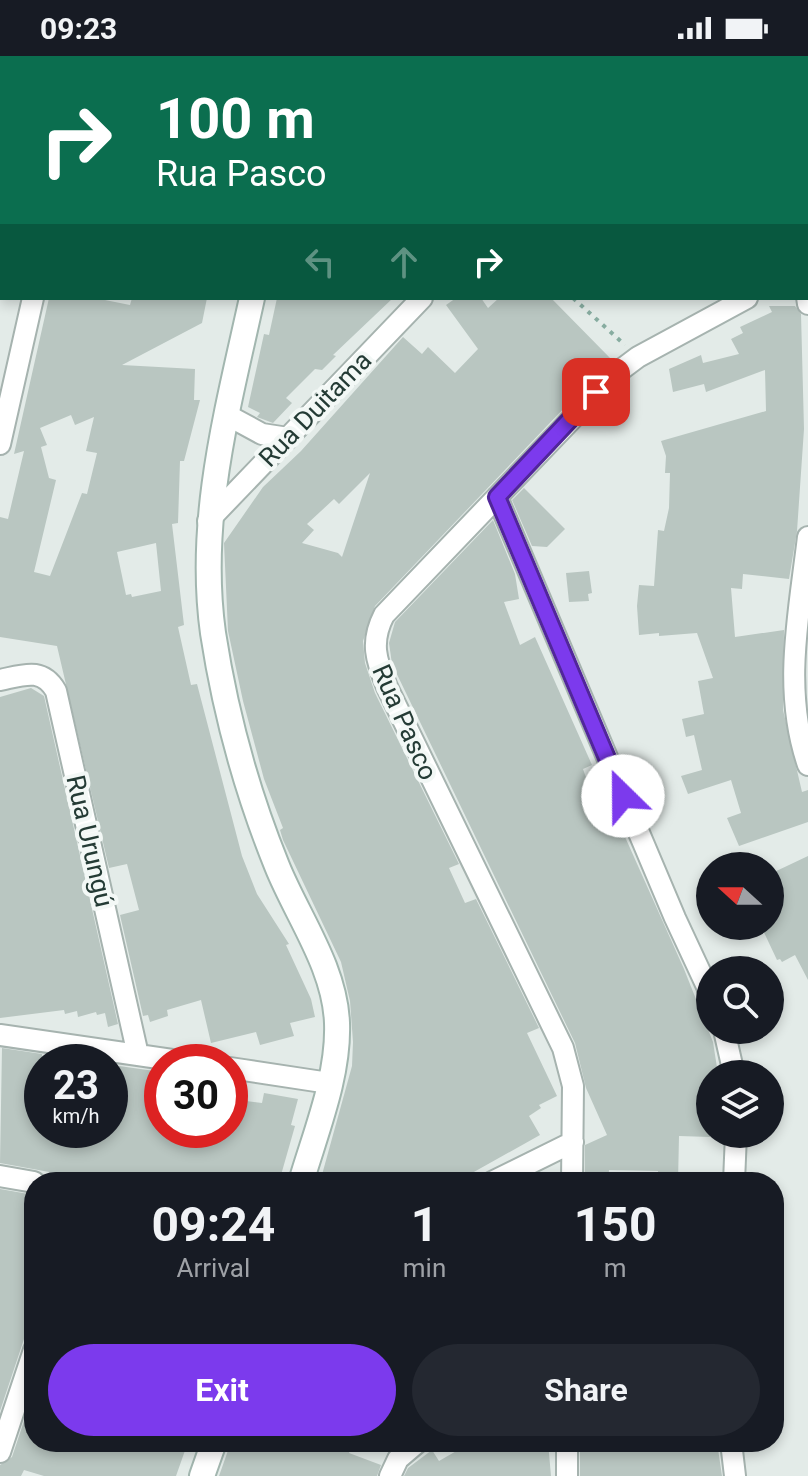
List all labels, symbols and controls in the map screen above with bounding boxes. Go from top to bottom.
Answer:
text: 09:23 [40,11,117,46]
text: 100 m [156,86,315,152]
icon: right [24,88,128,192]
text: Rua Pasco [156,153,327,195]
icon: left [298,240,342,284]
icon: ahead [382,240,426,284]
icon: right [466,240,510,284]
street label: Rua Duitama [253,345,377,473]
pin [562,358,630,426]
icon: arrive [574,370,618,414]
street label: Rua Pasco [366,660,444,784]
position arrow [581,754,665,838]
street label: Rua Urungú [60,772,120,910]
north arrow [696,852,784,940]
map controls [696,852,784,1148]
button: search [696,956,784,1044]
speed limit sign: 30 [144,1044,248,1148]
button: layers [696,1060,784,1148]
text: 23 [53,1062,99,1109]
text: km/h [53,1104,99,1128]
text: 09:24 [152,1196,275,1253]
text: 1 [411,1196,438,1253]
text: 150 [574,1196,656,1253]
text: Arrival [177,1253,250,1283]
text: min [403,1253,446,1283]
text: m [604,1253,627,1283]
button: Exit [48,1344,396,1436]
button: Share [412,1344,760,1436]

